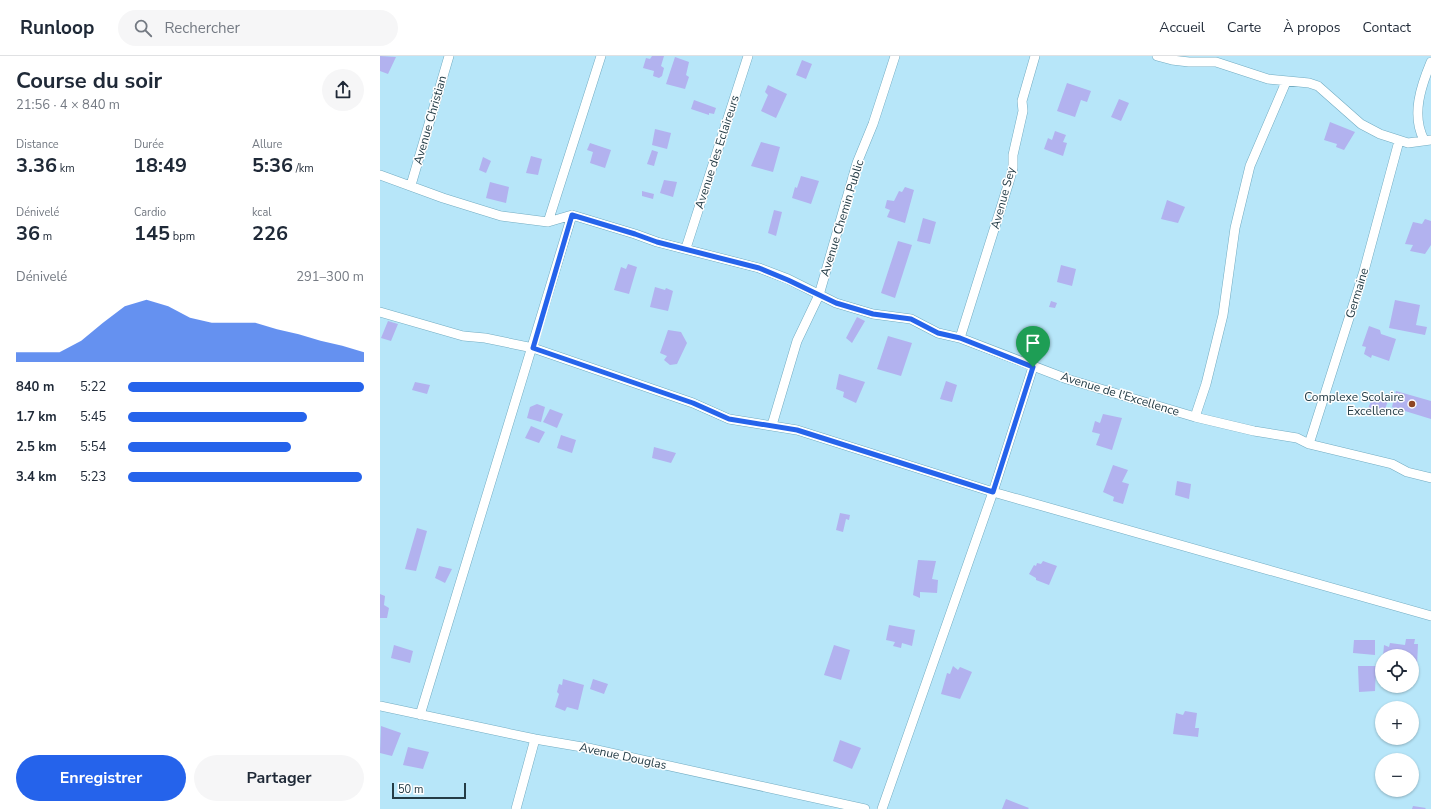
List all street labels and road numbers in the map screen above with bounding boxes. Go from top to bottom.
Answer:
street label: Avenue Christian [410,74,450,166]
street label: Avenue des Eclaireurs [691,93,743,211]
street label: Avenue Chemin Public [817,157,868,278]
street label: Avenue Sey [987,164,1019,231]
street label: Germaine [1342,266,1372,320]
street label: Avenue de l'Excellence [1059,368,1181,420]
street label: Avenue Douglas [578,739,668,773]

